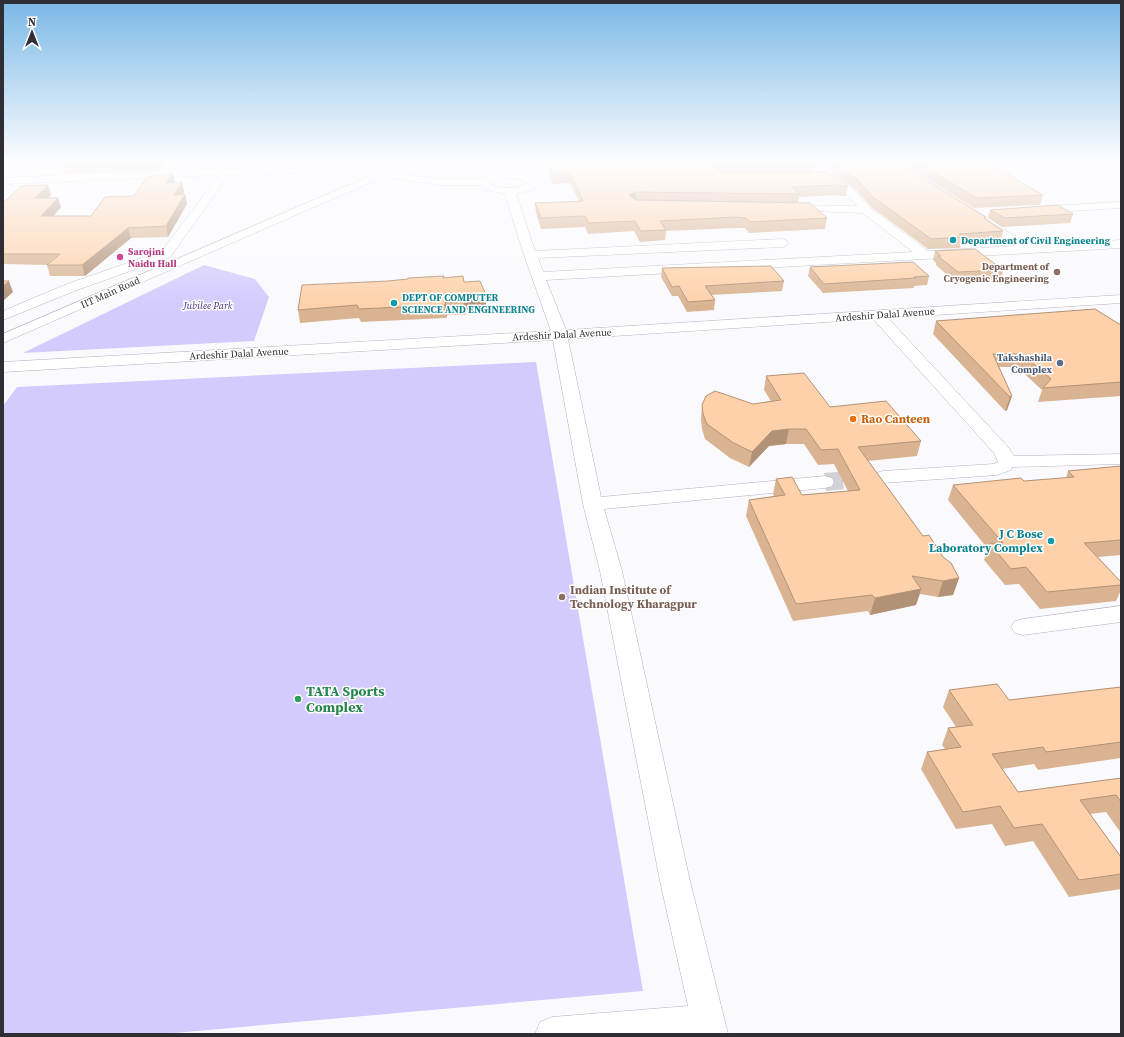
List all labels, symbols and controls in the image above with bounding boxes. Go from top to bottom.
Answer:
north arrow [12,12,52,52]
text: N [28,15,36,30]
place label: Department of Civil Engineering [961,234,1111,247]
marker: Department of Civil Engineering [948,235,958,245]
place label: Sarojini Naidu Hall [128,245,177,270]
marker: Sarojini Naidu Hall [115,252,125,262]
place label: Department of Cryogenic Engineering [944,260,1050,285]
marker: Department of Cryogenic Engineering [1052,267,1062,277]
street label: IIT Main Road [79,273,142,311]
place label: DEPT OF COMPUTER SCIENCE AND ENGINEERING [402,291,535,316]
marker: DEPT OF COMPUTER SCIENCE AND ENGINEERING [389,298,399,308]
park label: Jubilee Park [181,299,233,312]
street label: Ardeshir Dalal Avenue [835,305,935,324]
street label: Ardeshir Dalal Avenue [512,325,612,344]
street label: Ardeshir Dalal Avenue [189,344,289,363]
place label: Takshashila Complex [997,351,1053,376]
marker: Takshashila Complex [1055,358,1065,368]
place label: Rao Canteen [861,411,931,427]
marker: Rao Canteen [848,414,858,424]
place label: J C Bose Laboratory Complex [929,526,1043,556]
marker: J C Bose Laboratory Complex [1046,536,1056,546]
place label: Indian Institute of Technology Kharagpur [570,582,697,612]
marker: Indian Institute of Technology Kharagpur [557,592,567,602]
place label: TATA Sports Complex [306,681,385,717]
marker: TATA Sports Complex [293,694,303,704]

